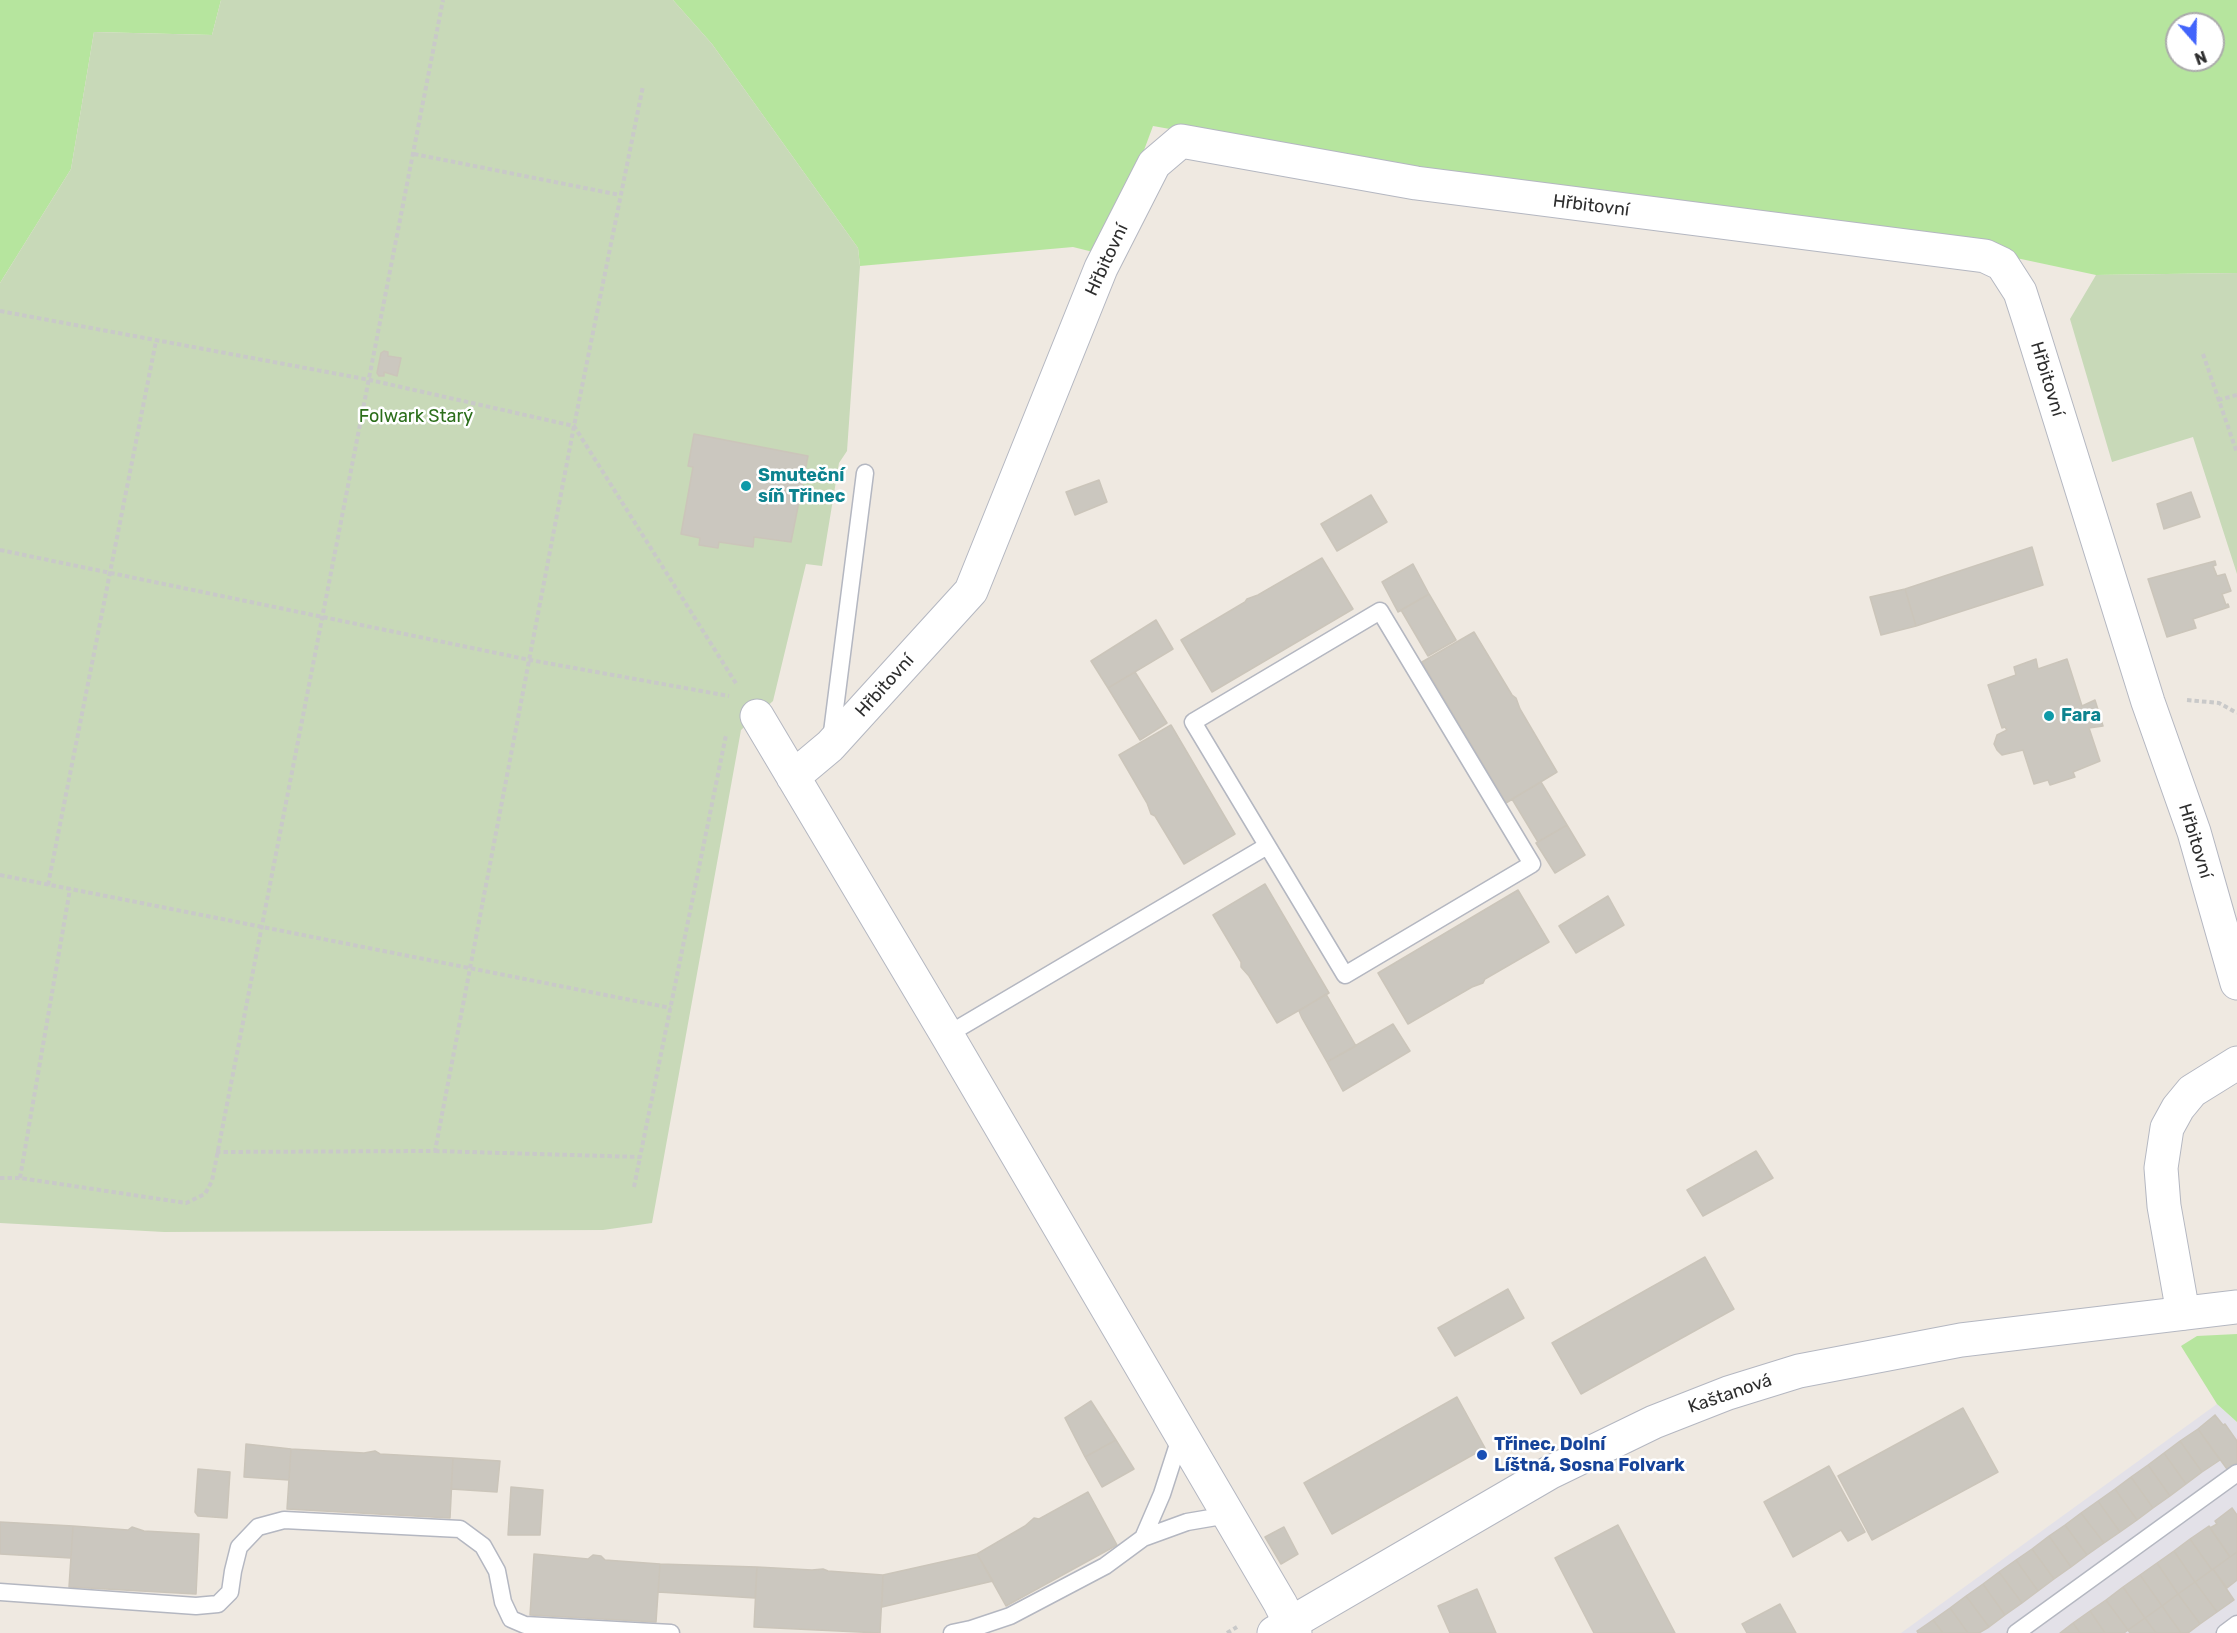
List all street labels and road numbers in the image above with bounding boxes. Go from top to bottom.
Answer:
street label: Hřbitovní [1551,191,1631,221]
street label: Hřbitovní [1081,221,1133,299]
street label: Hřbitovní [2025,339,2069,419]
street label: Hřbitovní [851,650,919,722]
street label: Hřbitovní [2173,801,2217,881]
street label: Kaštanová [1685,1370,1775,1418]

